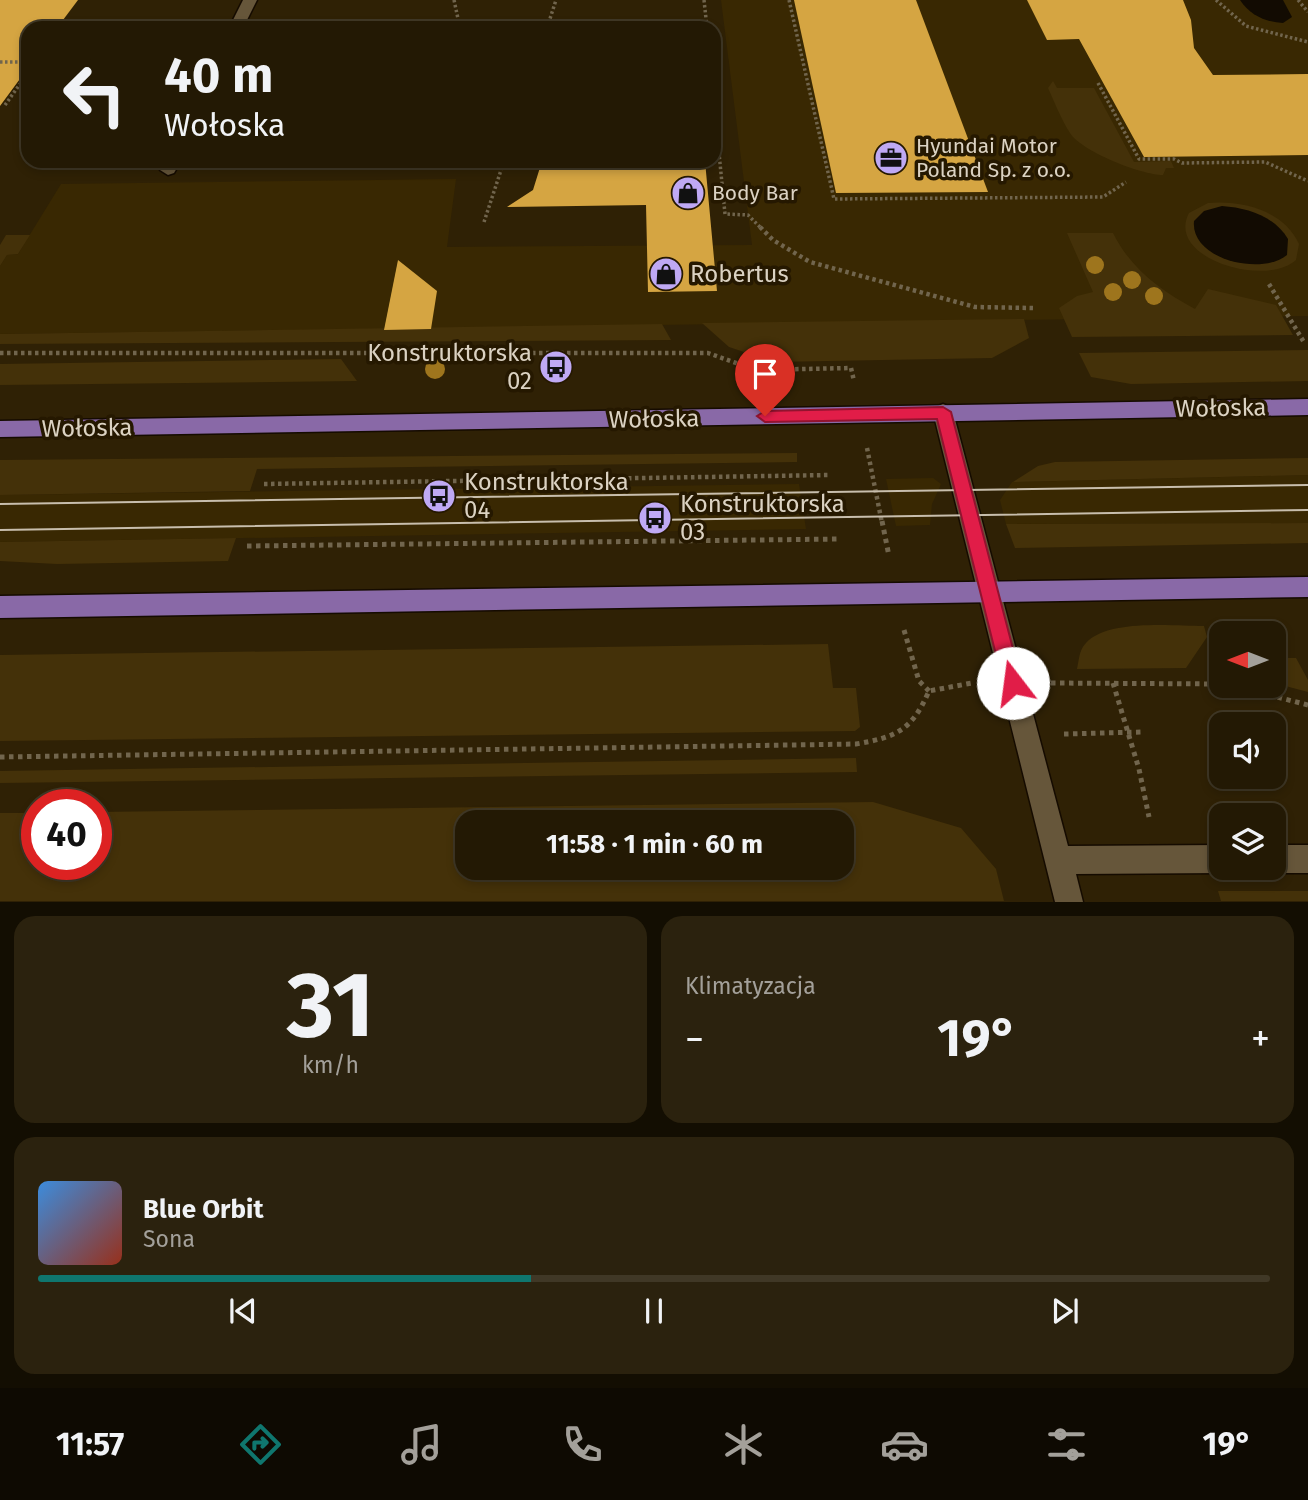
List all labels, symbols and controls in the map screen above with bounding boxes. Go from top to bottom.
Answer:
text: 40 m [164,46,273,105]
icon: left [49,49,140,140]
text: Wołoska [164,106,285,144]
place label: Hyundai Motor Poland Sp. z o.o. [916,133,1071,183]
office icon: Hyundai Motor Poland Sp. z o.o. [872,139,910,177]
shop icon: Body Bar [669,174,707,212]
place label: Body Bar [712,180,798,206]
shop icon: Robertus [647,255,685,293]
place label: Robertus [690,260,789,288]
place label: Konstruktorska 02 [367,339,532,395]
pin [735,344,795,416]
bus stop icon: Konstruktorska 02 [537,348,575,386]
icon: arrive [746,355,784,393]
street label: Wołoska [1175,393,1267,423]
street label: Wołoska [608,404,700,434]
street label: Wołoska [41,413,133,443]
place label: Konstruktorska 04 [464,468,629,524]
bus stop icon: Konstruktorska 04 [420,477,458,515]
place label: Konstruktorska 03 [680,490,845,546]
bus stop icon: Konstruktorska 03 [636,499,674,537]
north arrow [1209,621,1286,698]
map controls [1209,621,1286,880]
position arrow [976,646,1050,720]
button: sound [1209,712,1286,789]
speed limit sign: 40 [21,789,112,880]
button: layers [1209,803,1286,880]
text: 11:58 · 1 min · 60 m [546,829,763,860]
text: 31 [287,951,374,1060]
text: Klimatyzacja [685,972,816,1000]
text: 19° [937,1007,1018,1070]
text: − [685,1016,704,1062]
text: + [1251,1016,1270,1062]
text: km/h [302,1051,359,1079]
text: Blue Orbit [143,1194,263,1225]
text: Sona [143,1225,195,1253]
icon: previous [224,1292,262,1330]
icon: pause [635,1292,673,1330]
icon: next [1046,1292,1084,1330]
icon: directions [236,1420,285,1469]
icon: music [397,1420,446,1469]
icon: phone [558,1420,607,1469]
icon: climate [719,1420,768,1469]
icon: car [880,1420,929,1469]
icon: filters [1042,1420,1091,1469]
text: 11:57 [56,1425,124,1463]
text: 19° [1203,1425,1252,1463]

